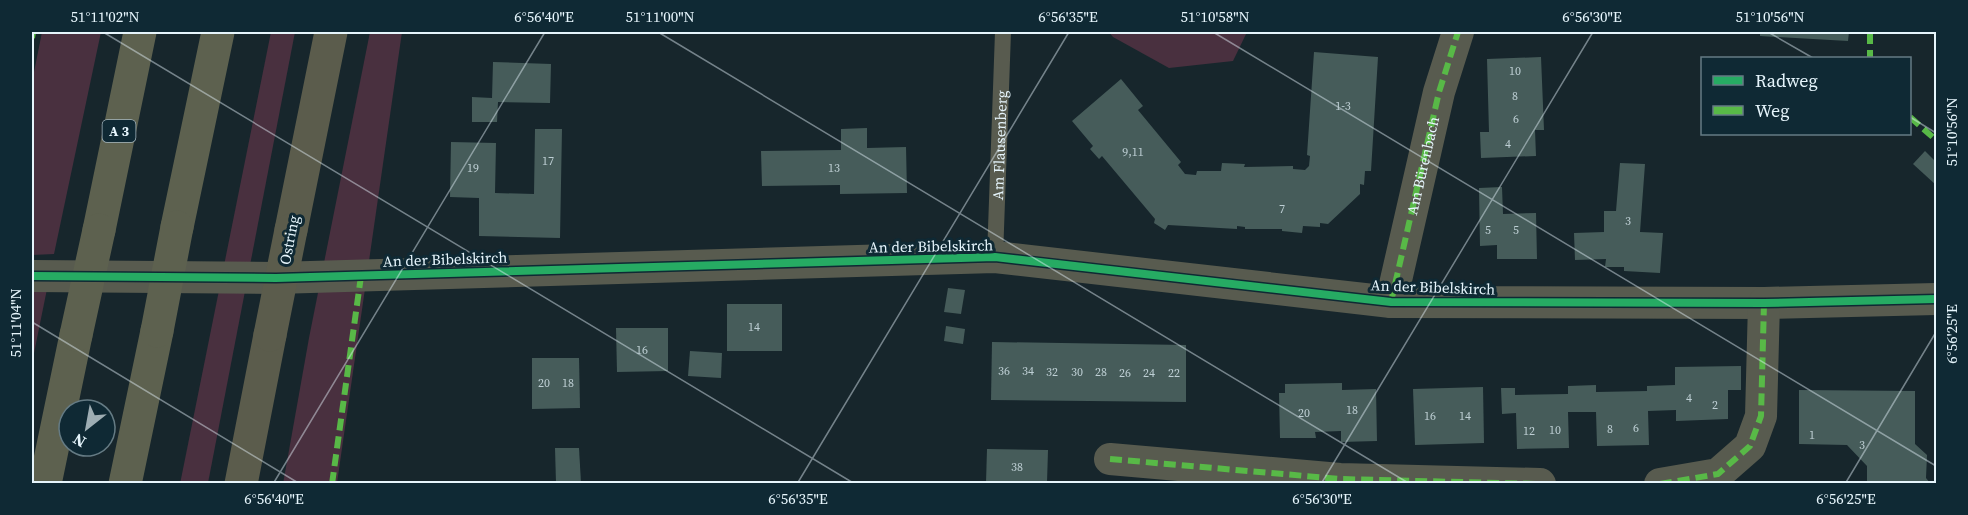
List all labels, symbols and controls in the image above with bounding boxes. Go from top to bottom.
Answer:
text: 51°11'02"N [70,6,140,27]
text: 6°56'40"E [514,6,574,27]
text: 51°11'00"N [625,6,695,27]
text: 6°56'35"E [1038,6,1098,27]
text: 51°10'58"N [1180,6,1250,27]
text: 6°56'30"E [1562,6,1622,27]
text: 51°10'56"N [1735,6,1805,27]
legend [1701,57,1911,135]
house number: 10 [1509,63,1521,79]
text: Radweg [1755,68,1818,93]
house number: 8 [1512,88,1518,104]
street label: Am Flausenberg [987,90,1011,200]
text: 51°10'56"N [1941,97,1962,167]
house number: 1-3 [1335,98,1351,114]
text: Weg [1755,98,1790,123]
house number: 6 [1513,111,1519,127]
street label: Am Bürenbach [1401,114,1444,217]
road number: A 3 [102,120,136,142]
house number: 4 [1505,136,1511,152]
house number: 9,11 [1122,144,1144,160]
house number: 17 [542,153,554,169]
house number: 19 [467,160,479,176]
house number: 13 [828,160,840,176]
house number: 7 [1279,201,1285,217]
street label: Ostring [274,213,304,266]
house number: 3 [1625,213,1631,229]
house number: 5 [1485,222,1491,238]
house number: 5 [1513,222,1519,238]
street label: An der Bibelskirch [869,234,993,258]
street label: An der Bibelskirch [382,246,508,272]
street label: An der Bibelskirch [1370,274,1496,300]
text: 51°11'04"N [5,288,26,358]
text: 6°56'25"E [1941,304,1962,364]
house number: 14 [748,319,760,335]
house number: 16 [636,342,648,358]
house number: 36 [998,363,1010,379]
house number: 34 [1022,363,1034,379]
house number: 32 [1046,364,1058,380]
house number: 30 [1071,364,1083,380]
house number: 28 [1095,364,1107,380]
house number: 26 [1119,365,1131,381]
house number: 24 [1143,365,1155,381]
house number: 22 [1168,365,1180,381]
house number: 20 [538,375,550,391]
house number: 18 [562,375,574,391]
house number: 4 [1686,390,1692,406]
house number: 2 [1712,397,1718,413]
north arrow [57,398,117,458]
house number: 18 [1346,402,1358,418]
house number: 20 [1298,405,1310,421]
house number: 16 [1424,408,1436,424]
house number: 14 [1459,408,1471,424]
house number: 6 [1633,420,1639,436]
house number: 8 [1607,421,1613,437]
house number: 10 [1549,422,1561,438]
house number: 12 [1523,423,1535,439]
house number: 1 [1809,427,1815,443]
text: N [68,428,90,453]
house number: 3 [1859,437,1865,453]
house number: 38 [1011,459,1023,475]
text: 6°56'40"E [244,488,304,509]
text: 6°56'35"E [768,488,828,509]
text: 6°56'30"E [1292,488,1352,509]
text: 6°56'25"E [1816,488,1876,509]

